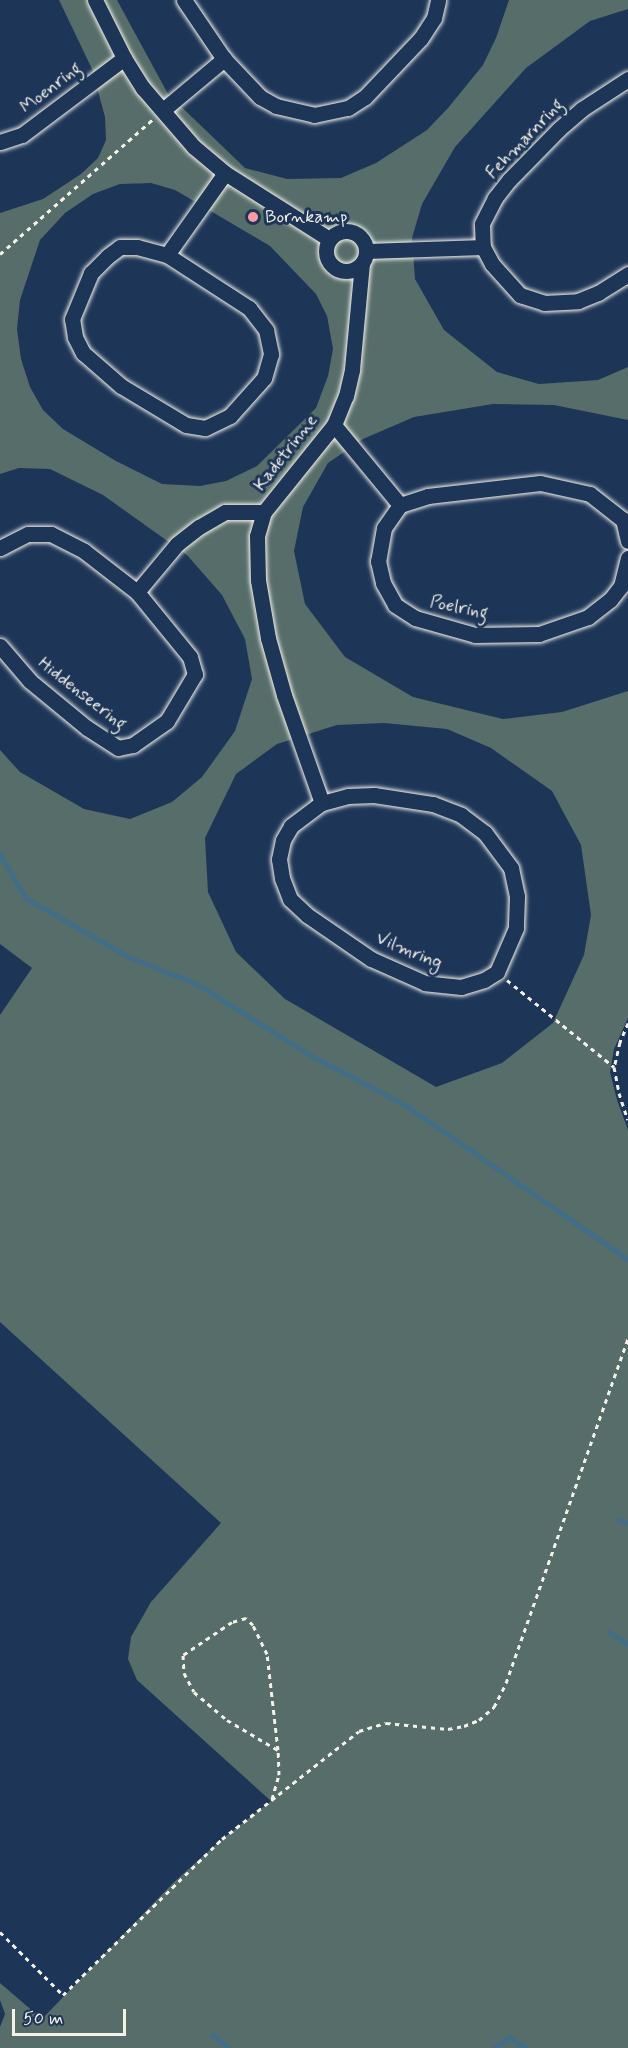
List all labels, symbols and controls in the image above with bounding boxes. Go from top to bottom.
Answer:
street label: Moenring [16,58,86,118]
street label: Fehmarnring [481,94,569,184]
place label: Bornkamp [265,206,347,228]
marker: Bornkamp [246,210,260,224]
street label: Kadetrinne [249,410,323,496]
street label: Poelring [428,591,490,625]
street label: Hiddenseering [33,653,131,735]
street label: Vilmring [373,927,445,975]
scale bar [15,1997,129,2035]
text: 50 m [23,2007,63,2031]

